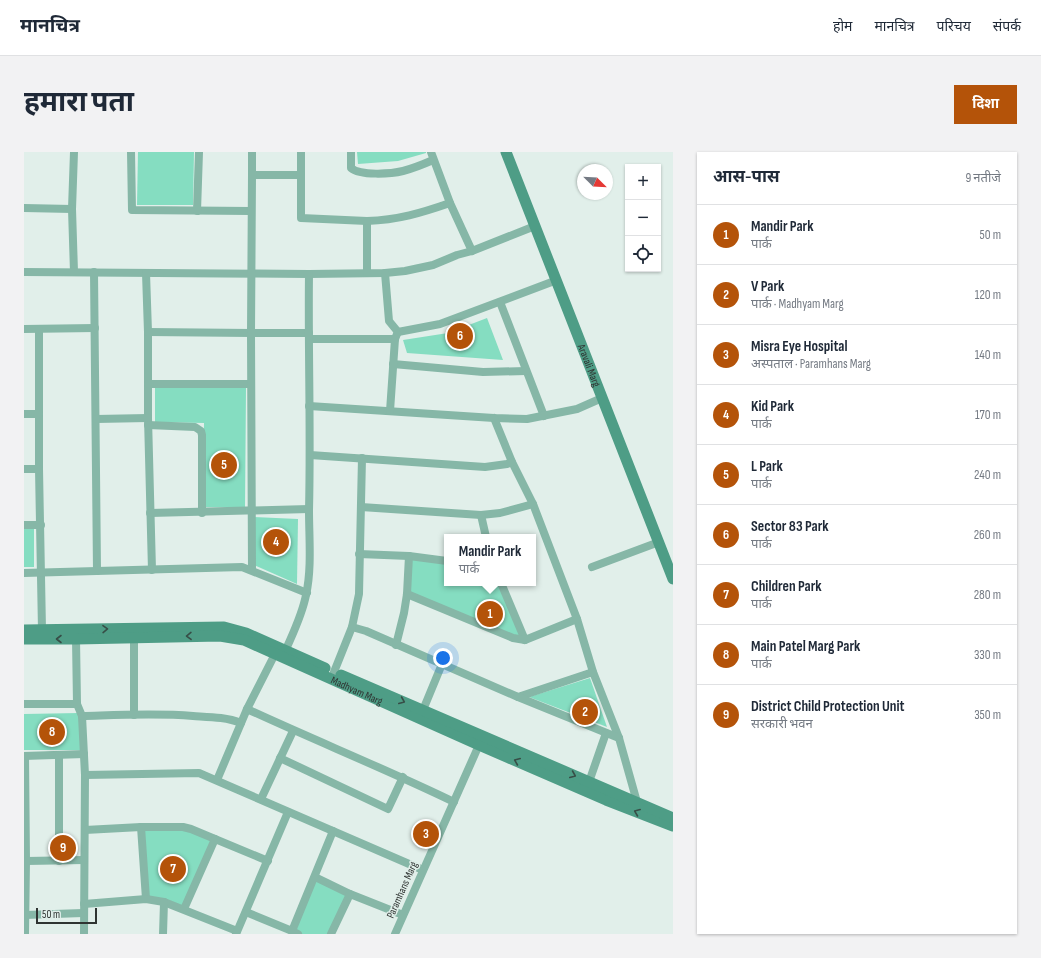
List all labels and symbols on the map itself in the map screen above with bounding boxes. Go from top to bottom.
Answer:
north arrow [577,164,613,200]
pin: 6 [447,321,473,351]
street label: Aravali Marg [575,341,604,389]
pin: 5 [211,450,237,480]
pin: 4 [263,527,289,557]
pin: 1 [477,599,503,629]
one-way arrow [102,625,108,633]
one-way arrow [186,632,192,641]
one-way arrow [56,635,62,643]
your location [433,648,453,668]
street label: Madhyam Marg [329,673,385,708]
one-way arrow [398,697,405,705]
pin: 2 [572,697,598,727]
pin: 8 [39,717,65,747]
one-way arrow [514,758,521,766]
one-way arrow [569,770,576,778]
one-way arrow [633,809,641,817]
pin: 3 [413,819,439,849]
pin: 9 [50,833,76,863]
pin: 7 [160,854,186,884]
street label: Paramhans Marg [384,859,420,920]
scale bar [36,906,97,925]

